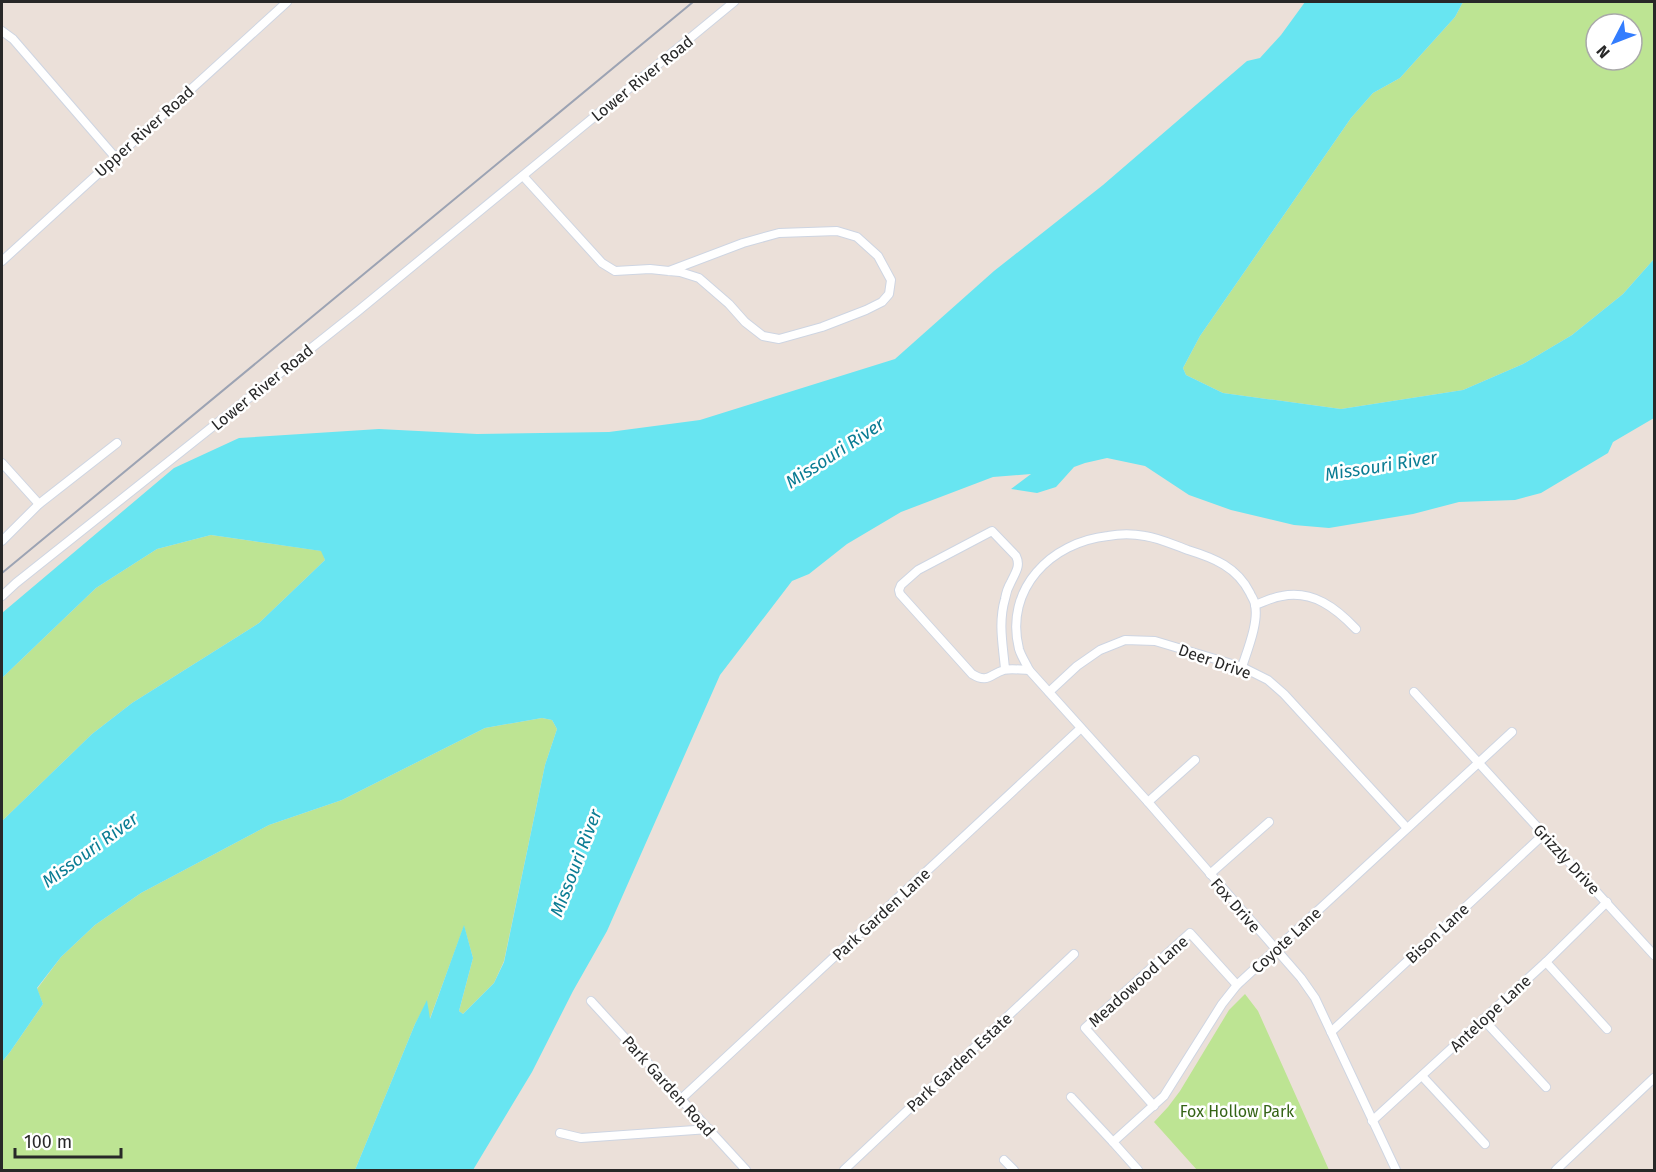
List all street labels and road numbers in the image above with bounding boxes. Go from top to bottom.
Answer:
street label: Lower River Road [588,31,697,125]
street label: Upper River Road [91,82,198,181]
street label: Lower River Road [208,340,317,434]
street label: Deer Drive [1176,640,1254,683]
street label: Grizzly Drive [1529,820,1604,898]
street label: Park Garden Lane [829,864,934,965]
street label: Fox Drive [1207,874,1264,936]
street label: Bison Lane [1402,899,1473,967]
street label: Coyote Lane [1248,903,1325,977]
street label: Meadowood Lane [1085,932,1192,1031]
street label: Antelope Lane [1446,971,1535,1056]
street label: Park Garden Estate [903,1009,1016,1116]
street label: Park Garden Road [618,1032,719,1141]

